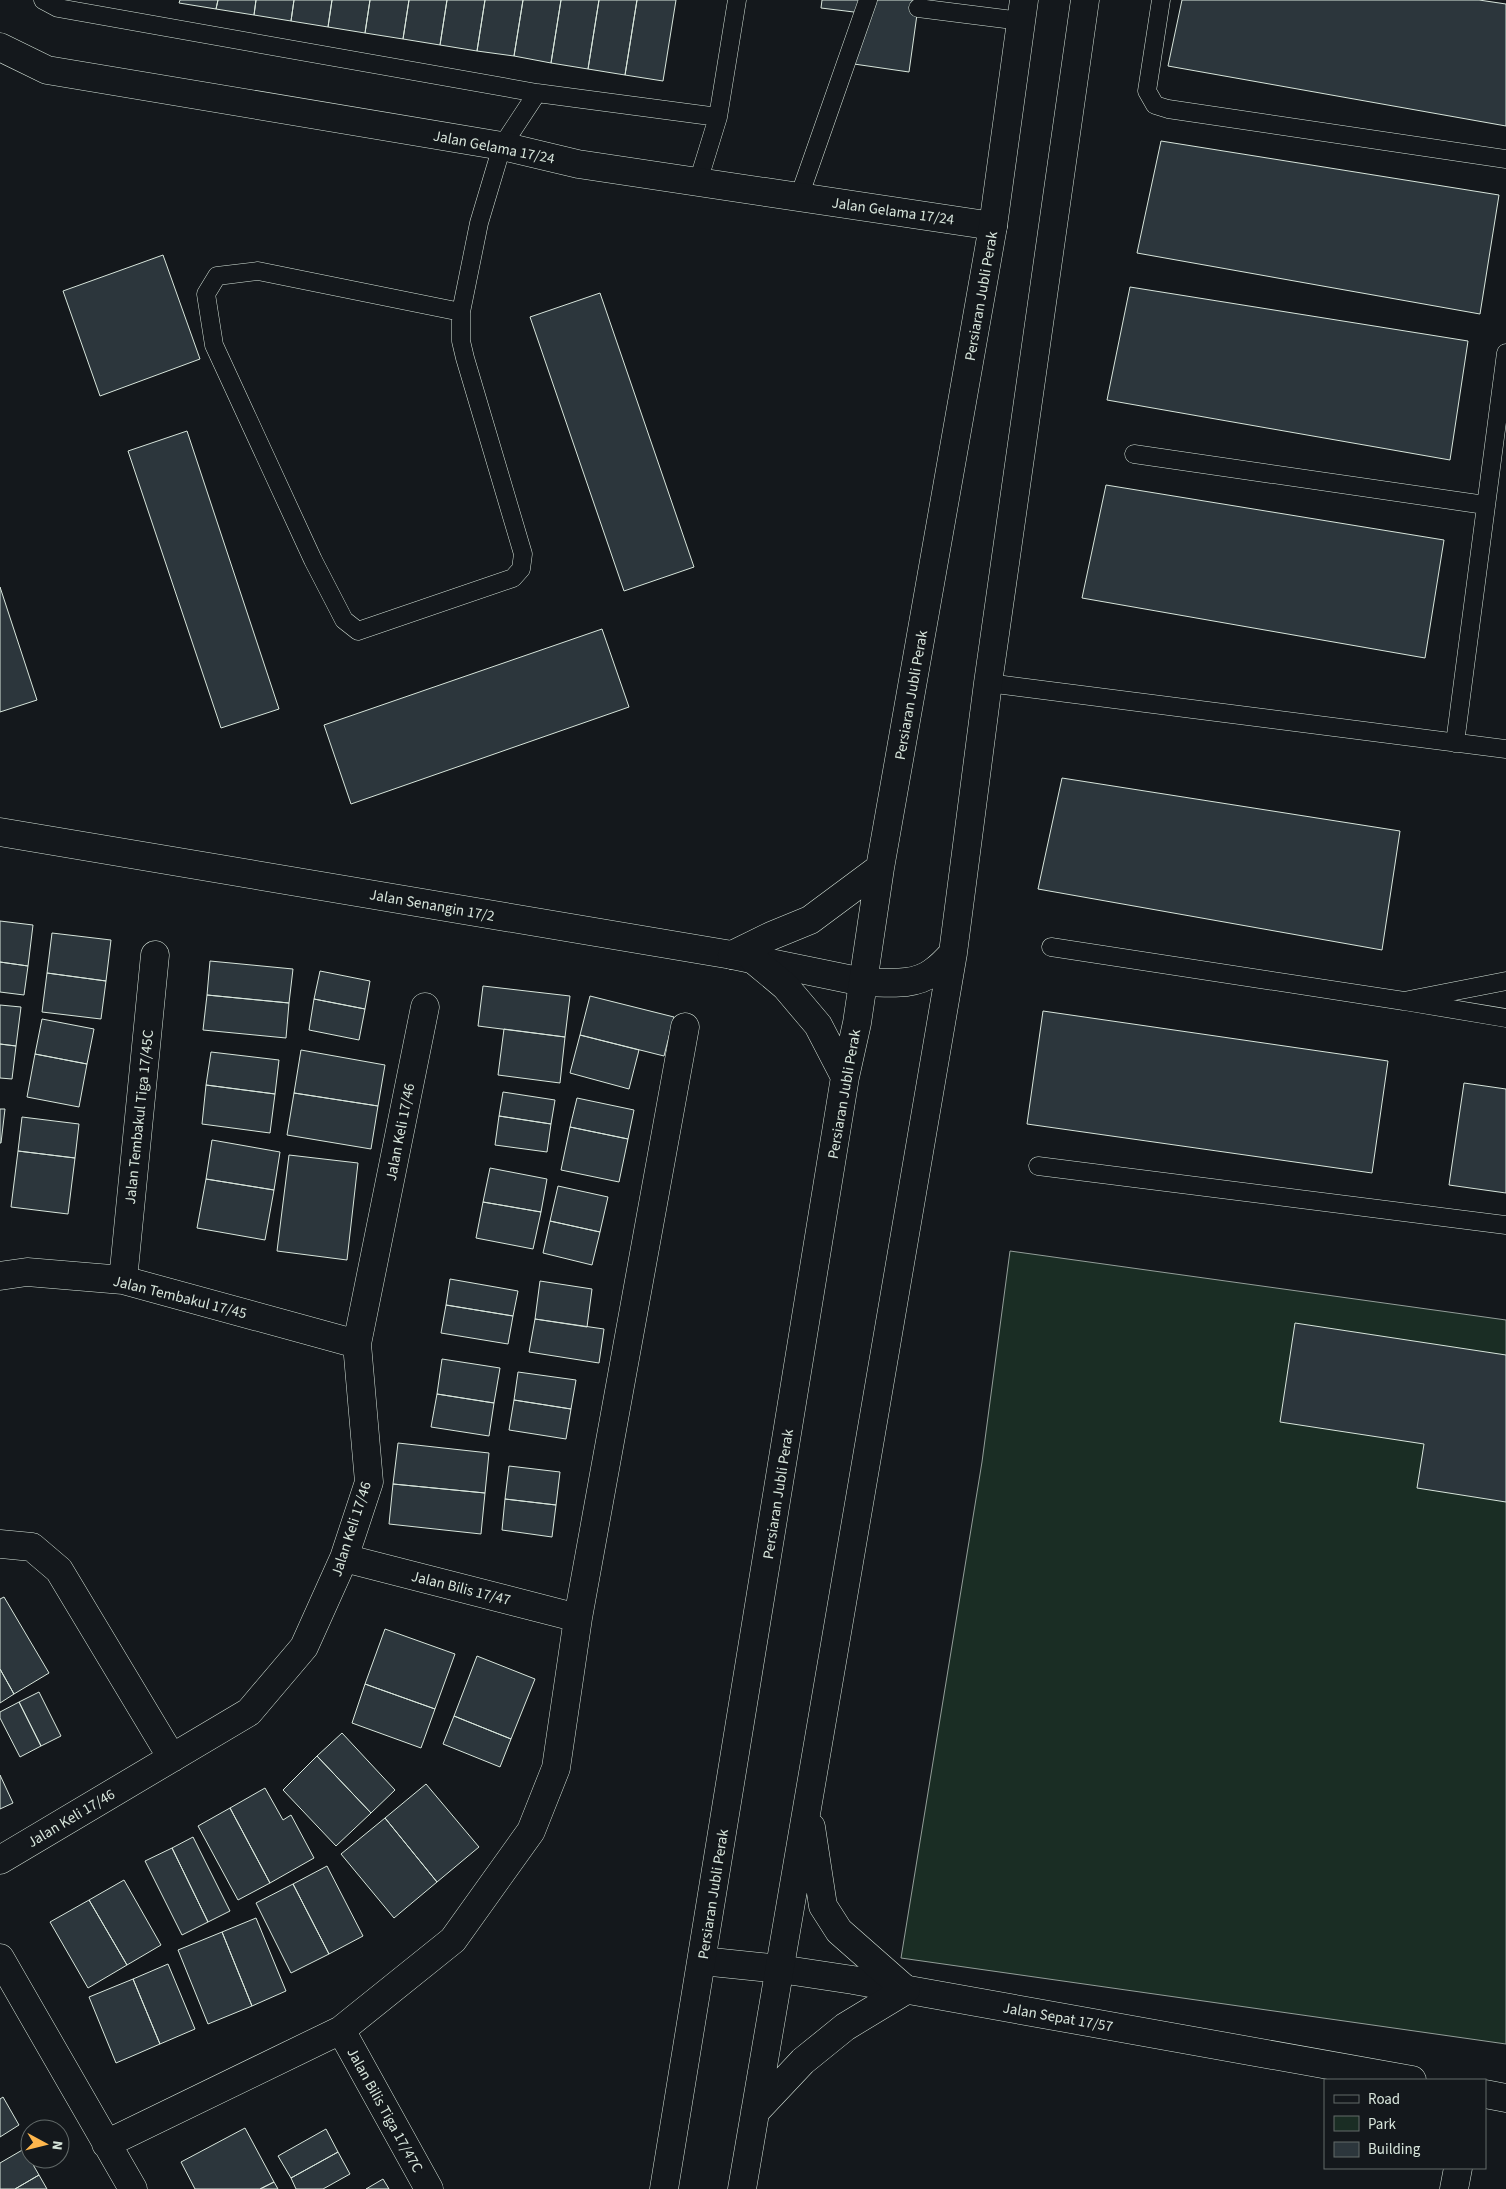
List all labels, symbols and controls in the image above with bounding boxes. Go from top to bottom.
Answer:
street label: Jalan Gelama 17/24 [431,125,557,170]
street label: Jalan Gelama 17/24 [830,193,956,231]
street label: Persiaran Jubli Perak [960,229,1003,363]
street label: Persiaran Jubli Perak [890,628,933,762]
street label: Jalan Senangin 17/2 [368,884,496,927]
street label: Persiaran Jubli Perak [823,1027,866,1161]
street label: Jalan Tembakul Tiga 17/45C [120,1028,159,1205]
street label: Jalan Keli 17/46 [381,1082,420,1183]
street label: Jalan Tembakul 17/45 [111,1271,249,1324]
street label: Persiaran Jubli Perak [758,1427,799,1561]
street label: Jalan Keli 17/46 [326,1479,377,1579]
street label: Jalan Bilis 17/47 [409,1566,513,1611]
street label: Jalan Keli 17/46 [23,1784,119,1853]
street label: Persiaran Jubli Perak [693,1827,734,1961]
street label: Jalan Sepat 17/57 [1001,1997,1115,2038]
street label: Jalan Bilis Tiga 17/47C [341,2044,428,2177]
legend [1324,2079,1486,2169]
text: Road [1368,2089,1400,2110]
text: Park [1368,2114,1397,2135]
north arrow [20,2119,70,2169]
text: Building [1368,2139,1421,2160]
text: N [46,2140,67,2151]

